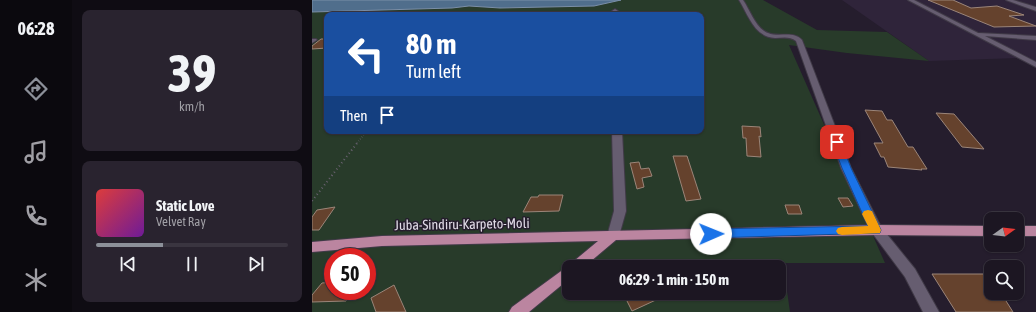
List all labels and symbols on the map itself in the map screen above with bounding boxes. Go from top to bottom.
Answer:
pin [820,125,854,159]
north arrow [984,212,1024,252]
position arrow [690,213,732,255]
street label: Juba-Sindiru-Karpeto-Moli [394,215,530,233]
speed limit sign: 50 [324,248,376,300]

